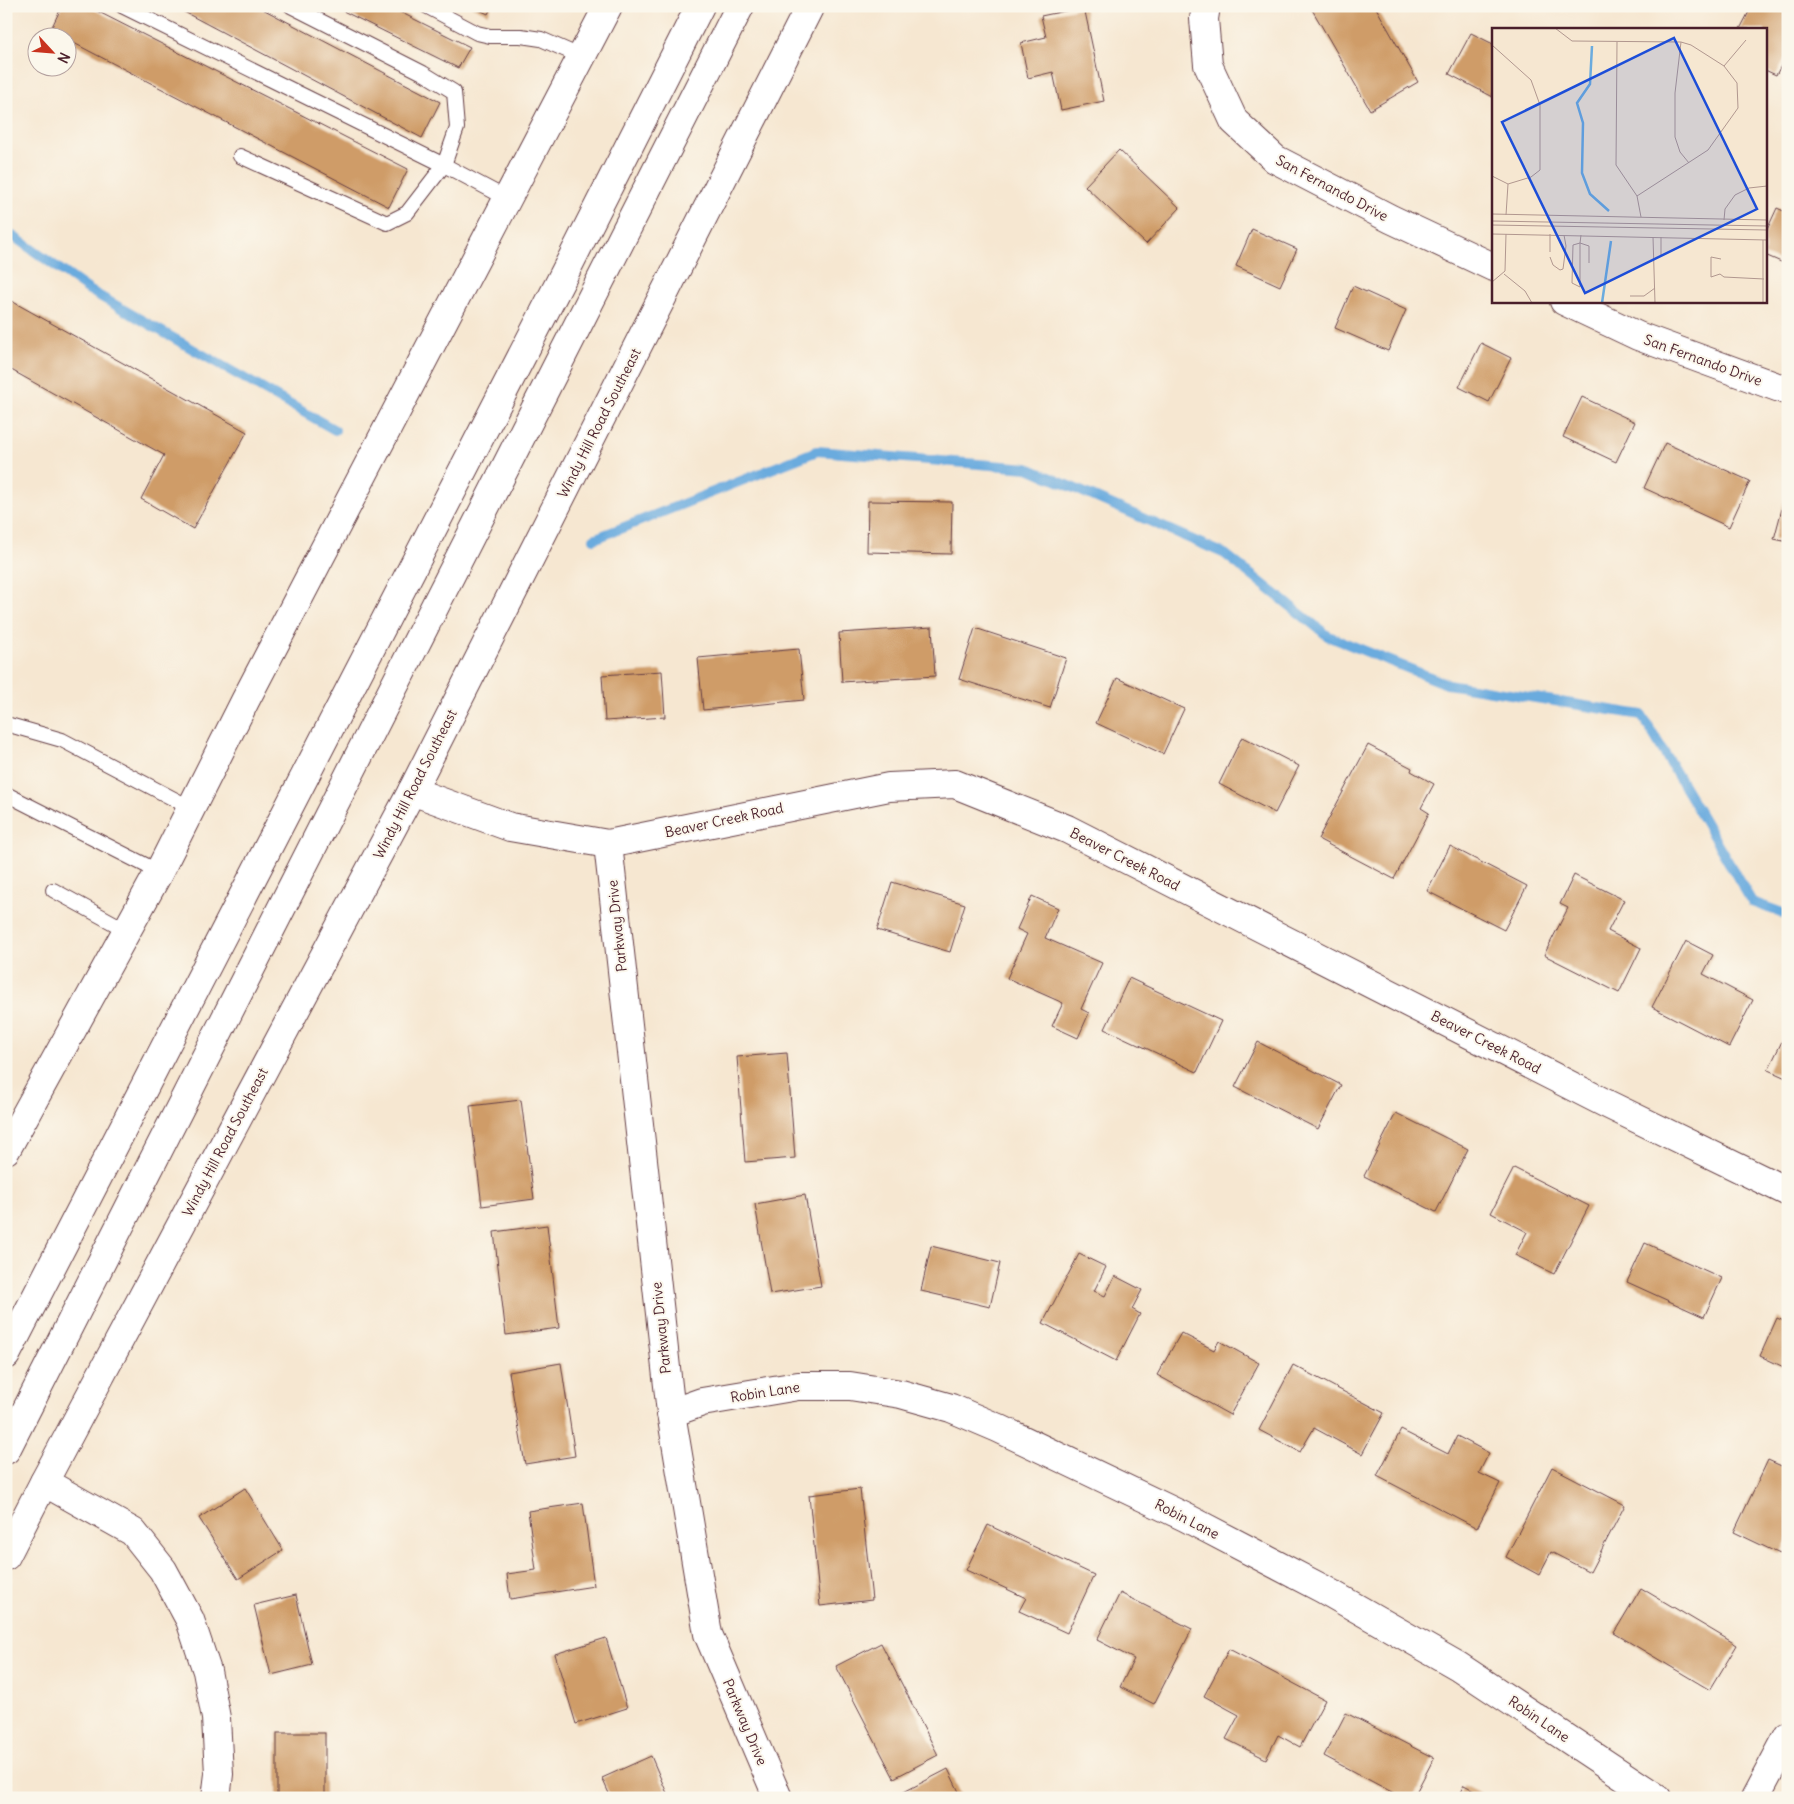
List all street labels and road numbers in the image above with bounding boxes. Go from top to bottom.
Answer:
street label: San Fernando Drive [1273,151,1391,225]
street label: San Fernando Drive [1641,330,1765,390]
street label: Windy Hill Road Southeast [553,345,645,501]
street label: Windy Hill Road Southeast [369,706,461,862]
street label: Beaver Creek Road [663,799,785,841]
street label: Beaver Creek Road [1067,824,1183,894]
street label: Parkway Drive [603,879,631,973]
street label: Beaver Creek Road [1428,1007,1544,1077]
street label: Windy Hill Road Southeast [178,1064,272,1219]
street label: Parkway Drive [647,1281,675,1375]
street label: Robin Lane [729,1378,801,1406]
street label: Robin Lane [1152,1495,1222,1543]
street label: Parkway Drive [719,1676,771,1768]
street label: Robin Lane [1505,1692,1573,1746]

